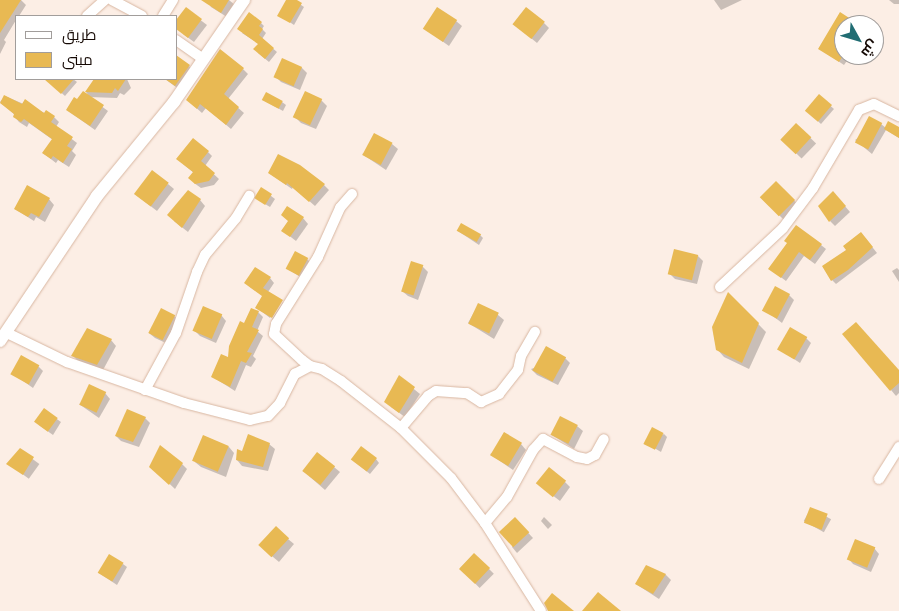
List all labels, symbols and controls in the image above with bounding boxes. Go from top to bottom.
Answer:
legend [15,15,178,80]
north arrow [834,15,884,65]
text: طريق [62,25,96,44]
text: ش [857,36,883,61]
text: مبنى [62,50,93,69]

